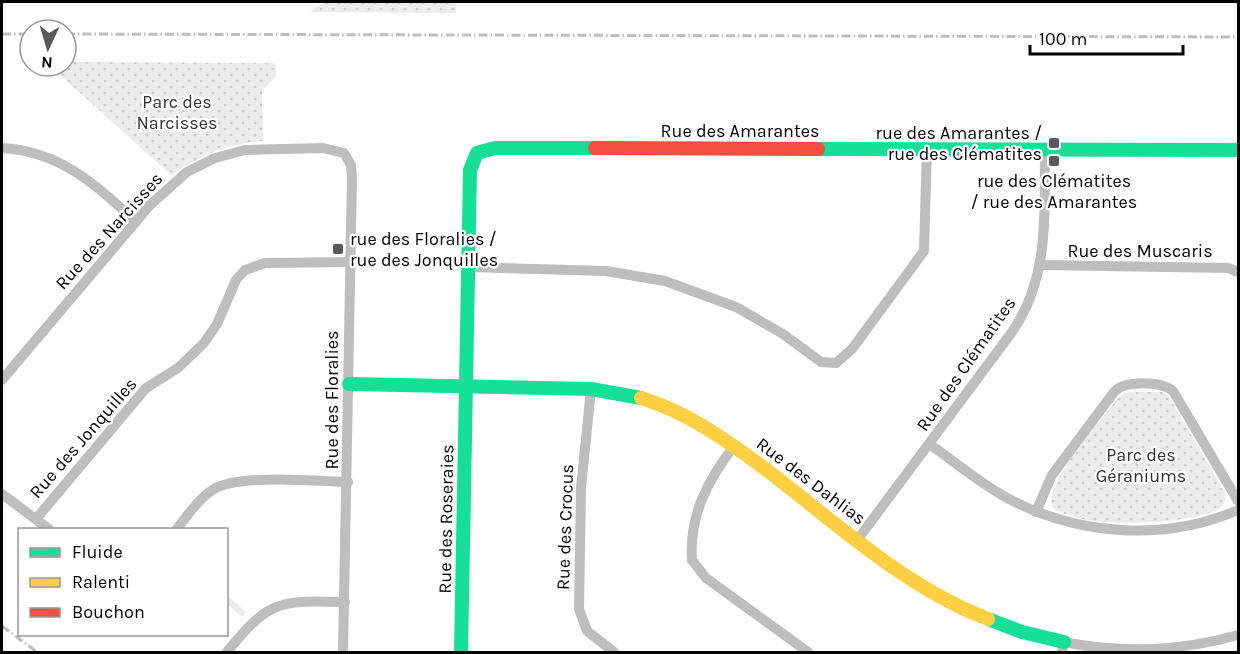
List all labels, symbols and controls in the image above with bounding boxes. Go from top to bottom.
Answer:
north arrow [18,18,78,78]
scale bar [1030,18,1183,56]
text: 100 m [1039,28,1087,50]
text: N [41,53,53,72]
park label: Parc des Narcisses [136,91,218,134]
street label: Rue des Amarantes [661,120,819,142]
place label: rue des Amarantes / rue des Clématites [876,122,1042,165]
marker: rue des Amarantes / rue des Clématites [1047,136,1061,150]
marker: rue des Clématites / rue des Amarantes [1047,154,1061,168]
street label: Rue des Narcisses [51,168,167,294]
place label: rue des Clématites / rue des Amarantes [971,170,1137,213]
place label: rue des Floralies / rue des Jonquilles [350,228,498,271]
street label: Rue des Muscaris [1067,240,1213,262]
marker: rue des Floralies / rue des Jonquilles [331,242,345,256]
street label: Rue des Clématites [911,293,1021,435]
street label: Rue des Floralies [321,331,343,469]
street label: Rue des Jonquilles [25,373,141,503]
street label: Rue des Dahlias [752,433,870,529]
street label: Rue des Roseraies [434,444,458,594]
park label: Parc des Géraniums [1096,444,1186,487]
street label: Rue des Crocus [552,464,578,590]
legend [18,528,228,636]
text: Fluide [72,541,123,563]
text: Ralenti [72,571,130,593]
text: Bouchon [72,601,145,623]

